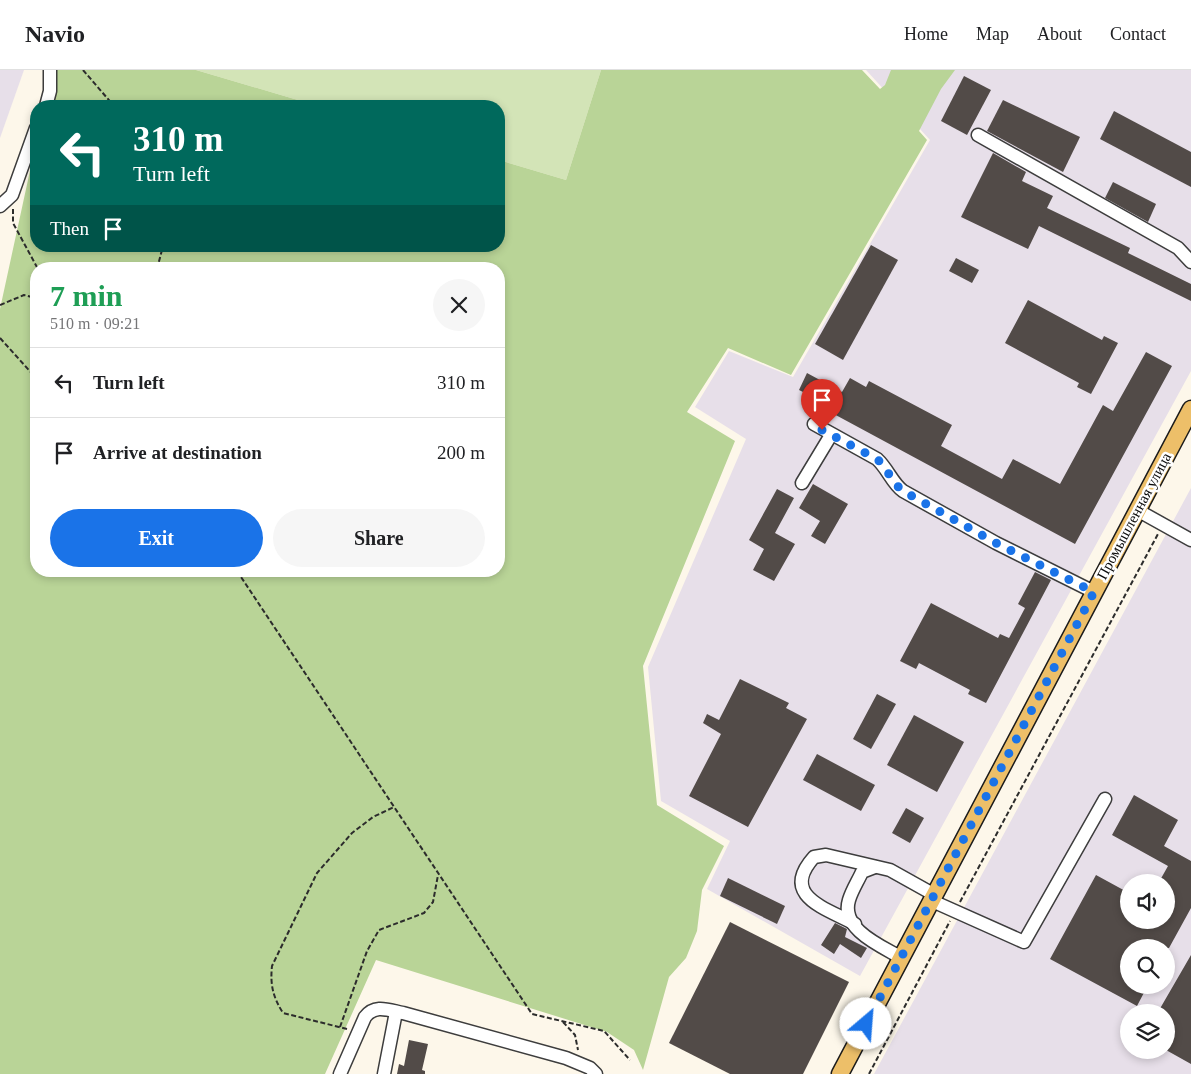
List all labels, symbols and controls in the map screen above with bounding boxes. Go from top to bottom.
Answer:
text: Navio [25,21,85,47]
text: Home [904,24,948,44]
text: Map [976,24,1009,44]
text: About [1037,24,1082,44]
text: Contact [1110,24,1166,44]
icon: left [50,120,115,185]
text: 310 m [133,120,223,159]
text: Turn left [133,161,210,186]
icon: arrive [99,215,127,243]
text: Then [50,218,89,239]
text: 7 min [50,279,123,312]
button: close [433,279,485,331]
text: 510 m · 09:21 [50,315,140,332]
icon: left [50,369,78,397]
text: Turn left [93,372,165,393]
text: 310 m [437,372,485,393]
pin [801,379,843,430]
icon: arrive [808,386,836,414]
icon: arrive [50,439,78,467]
text: Arrive at destination [93,442,262,463]
text: 200 m [437,442,485,463]
street label: Промышленная улица [1094,450,1174,582]
button: Exit [50,509,263,567]
button: Share [273,509,485,567]
map controls [1120,874,1175,1059]
button: sound [1120,874,1175,929]
button: search [1120,939,1175,994]
position arrow [839,997,891,1049]
button: layers [1120,1004,1175,1059]

